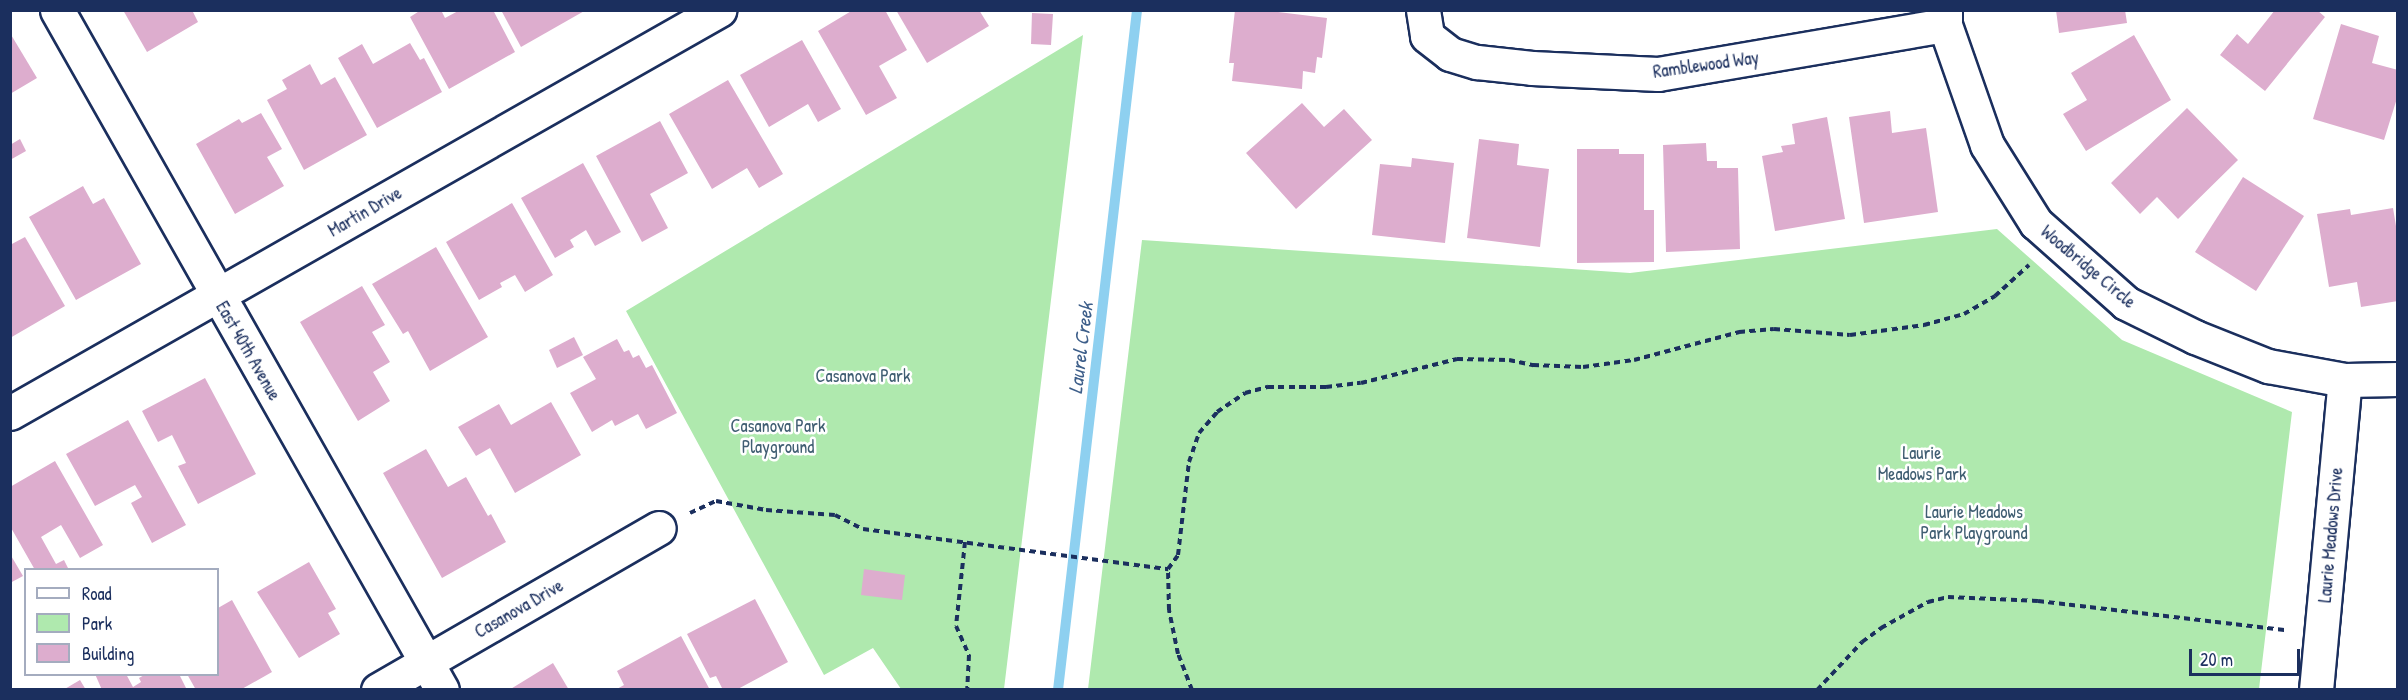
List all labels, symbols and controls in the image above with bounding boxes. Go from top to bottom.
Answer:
street label: Ramblewood Way [1652,47,1760,83]
street label: Martin Drive [324,182,406,242]
street label: Woodbridge Circle [2036,221,2140,313]
street label: East 40th Avenue [211,298,285,404]
water label: Laurel Creek [1062,301,1098,395]
park label: Casanova Park [816,365,910,387]
park label: Casanova Park Playground [731,416,825,458]
park label: Laurie Meadows Park [1878,443,1966,486]
street label: Laurie Meadows Drive [2314,466,2348,604]
park label: Laurie Meadows Park Playground [1921,502,2027,544]
legend [24,568,219,676]
street label: Casanova Drive [471,575,567,643]
text: Road [82,581,112,606]
text: Park [82,611,112,636]
scale bar [2192,637,2303,675]
text: Building [82,641,134,666]
text: 20 m [2200,647,2233,672]

